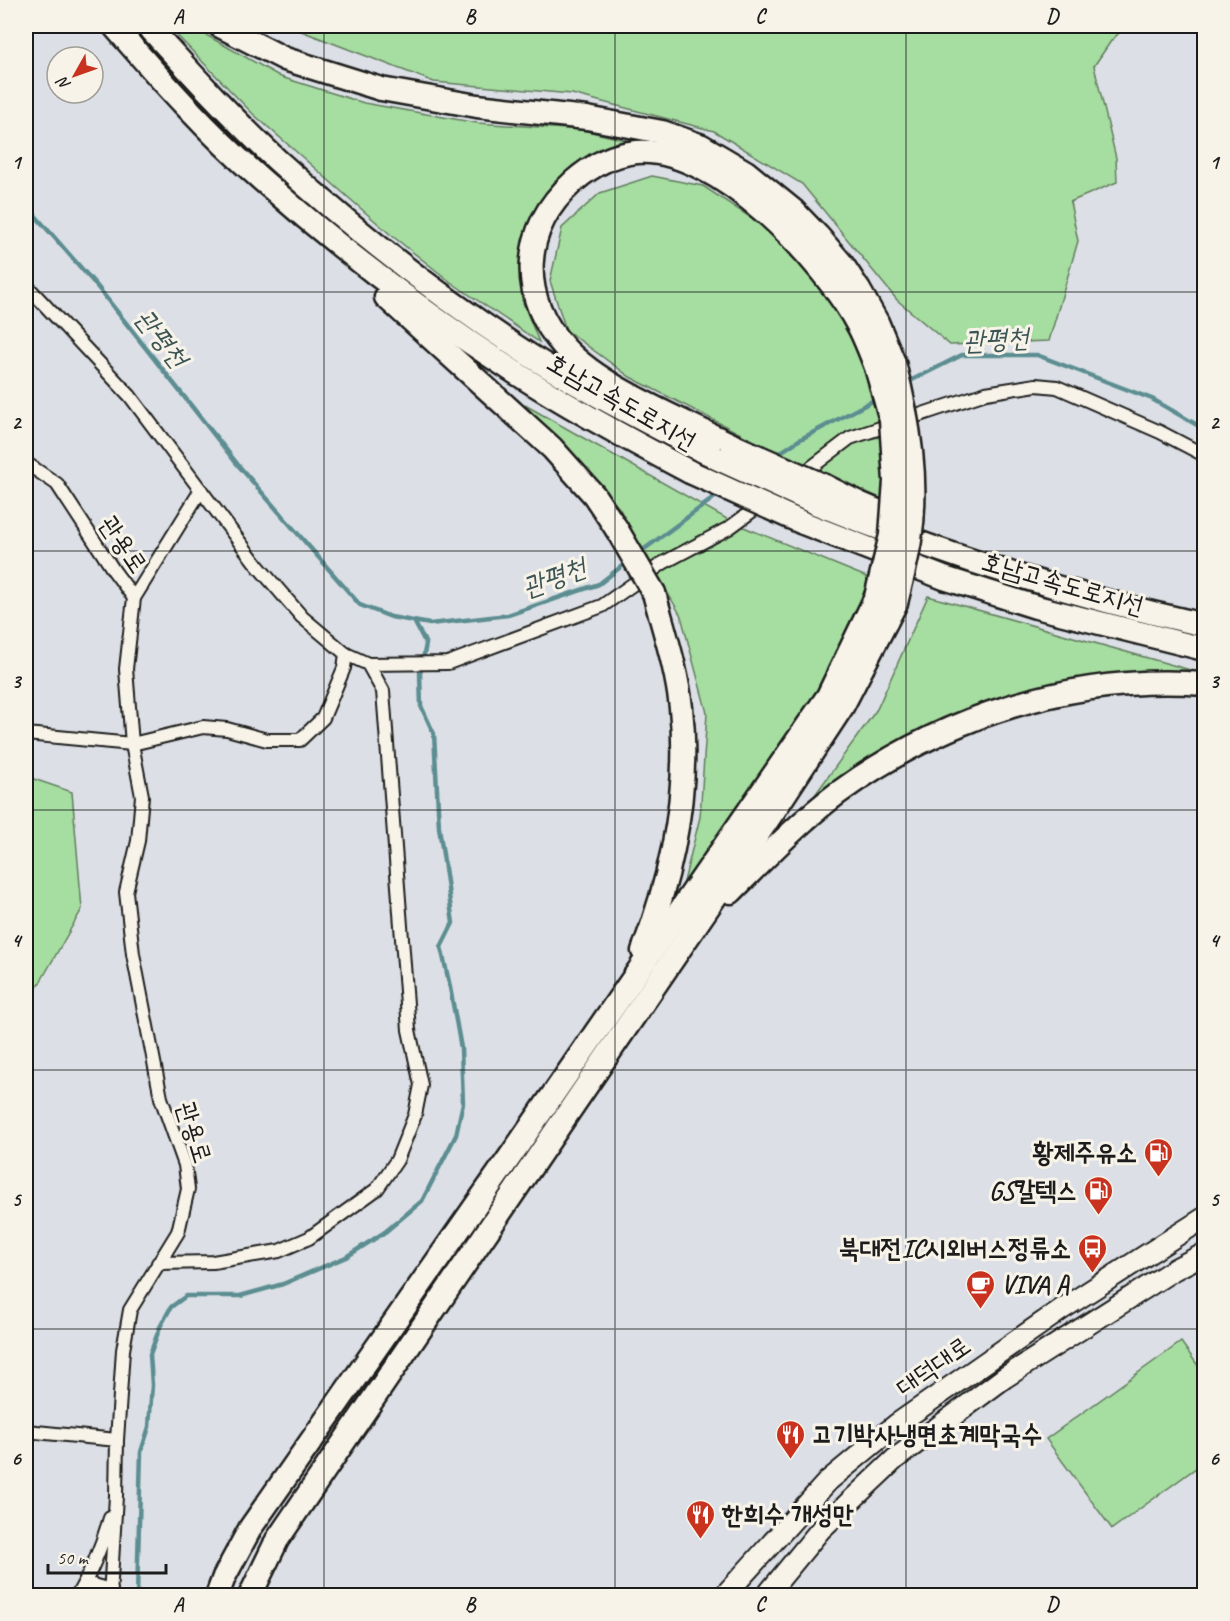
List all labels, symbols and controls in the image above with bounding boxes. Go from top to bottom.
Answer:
text: A [173,4,185,29]
text: B [465,4,477,29]
text: C [755,4,767,29]
text: D [1046,4,1060,29]
north arrow [45,45,105,105]
text: N [51,71,75,94]
text: 1 [12,150,23,175]
text: 1 [1210,150,1221,175]
water label: 관평천 [129,302,197,376]
water label: 관평천 [963,320,1032,358]
street label: 호남고속도로지선 [541,345,702,458]
text: 2 [12,410,23,435]
text: 2 [1210,410,1221,435]
street label: 관용로 [92,509,155,580]
street label: 호남고속도로지선 [978,545,1148,622]
water label: 관평천 [518,549,593,604]
text: 3 [12,669,23,694]
text: 3 [1210,669,1221,694]
text: 4 [12,928,24,953]
text: 4 [1210,928,1222,953]
street label: 관용로 [170,1097,219,1167]
place label: 황제주유소 [1032,1136,1137,1169]
fuel station icon: 황제주유소 [1142,1136,1174,1178]
place label: GS칼텍스 [989,1174,1077,1207]
fuel station icon: GS칼텍스 [1082,1174,1114,1216]
text: 5 [12,1187,23,1212]
text: 5 [1210,1187,1221,1212]
place label: 북대전IC시외버스정류소 [839,1232,1071,1265]
bus stop icon: 북대전IC시외버스정류소 [1076,1232,1108,1274]
cafe icon: VIVA A [964,1268,996,1310]
place label: VIVA A [1001,1268,1070,1301]
street label: 대덕대로 [890,1329,977,1404]
restaurant icon: 고기박사냉면초계막국수 [775,1418,807,1460]
place label: 고기박사냉면초계막국수 [812,1418,1042,1451]
text: 6 [11,1446,22,1471]
text: 6 [1209,1446,1220,1471]
restaurant icon: 한희수 개성만 [685,1498,717,1540]
place label: 한희수 개성만 [721,1498,854,1531]
scale bar [48,1537,166,1575]
text: 50 m [57,1547,90,1569]
text: A [173,1592,185,1617]
text: B [465,1592,477,1617]
text: C [755,1592,767,1617]
text: D [1046,1592,1060,1617]

